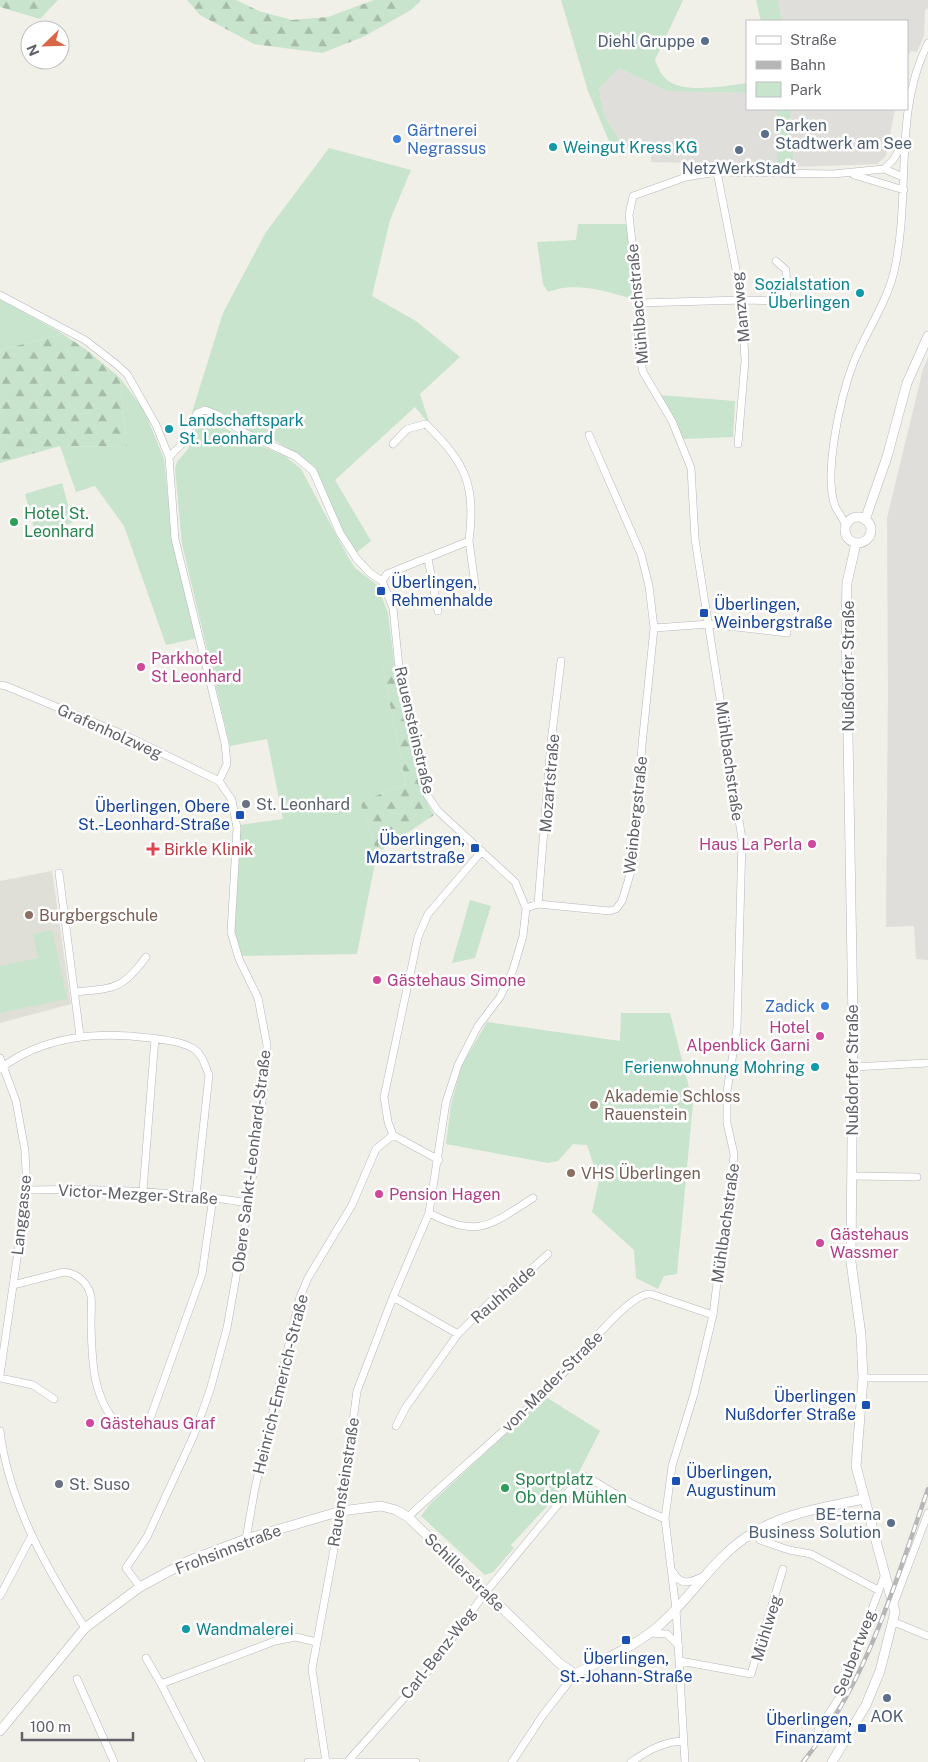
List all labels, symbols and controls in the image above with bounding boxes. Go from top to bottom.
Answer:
north arrow [20,20,70,70]
legend [746,20,908,110]
text: Straße [790,31,837,48]
place label: Diehl Gruppe [597,32,695,51]
marker: Diehl Gruppe [699,35,711,47]
text: N [24,42,43,58]
text: Bahn [790,56,826,73]
text: Park [790,81,822,98]
place label: Parken Stadtwerk am See [775,116,912,153]
place label: Gärtnerei Negrassus [407,121,486,158]
marker: Parken Stadtwerk am See [759,128,771,140]
marker: Gärtnerei Negrassus [391,133,403,145]
place label: Weingut Kress KG [563,138,698,157]
marker: Weingut Kress KG [547,141,559,153]
marker: NetzWerkStadt [733,144,745,156]
place label: NetzWerkStadt [682,159,796,178]
street label: Mühlbachstraße [623,243,652,365]
street label: Manzweg [727,271,754,343]
place label: Sozialstation Überlingen [754,275,850,312]
marker: Sozialstation Überlingen [854,287,866,299]
place label: Landschaftspark St. Leonhard [179,411,304,448]
marker: Landschaftspark St. Leonhard [163,423,175,435]
place label: Hotel St. Leonhard [24,504,94,541]
marker: Hotel St. Leonhard [8,516,20,528]
place label: Überlingen, Rehmenhalde [391,572,493,610]
marker: Überlingen, Rehmenhalde [375,585,387,597]
place label: Überlingen, Weinbergstraße [714,594,833,632]
street label: Nußdorfer Straße [839,600,858,732]
marker: Überlingen, Weinbergstraße [698,607,710,619]
place label: Parkhotel St Leonhard [151,649,242,686]
marker: Parkhotel St Leonhard [135,661,147,673]
street label: Rauensteinstraße [391,664,438,796]
street label: Grafenholzweg [54,700,165,763]
street label: Mühlbachstraße [712,700,747,822]
street label: Mozartstraße [536,733,563,833]
street label: Weinbergstraße [620,755,651,875]
place label: St. Leonhard [256,795,350,814]
place label: Überlingen, Obere St.-Leonhard-Straße [78,796,230,834]
marker: St. Leonhard [240,798,252,810]
marker: Überlingen, Obere St.-Leonhard-Straße [234,809,246,821]
place label: Überlingen, Mozartstraße [366,829,465,867]
place label: Haus La Perla [699,835,802,854]
marker: Haus La Perla [806,838,818,850]
place label: Birkle Klinik [164,840,253,859]
marker: Birkle Klinik [146,842,160,856]
marker: Überlingen, Mozartstraße [469,842,481,854]
place label: Burgbergschule [39,906,158,925]
marker: Burgbergschule [23,909,35,921]
place label: Gästehaus Simone [387,971,526,990]
marker: Gästehaus Simone [371,974,383,986]
place label: Zadick [765,997,815,1016]
marker: Zadick [819,1000,831,1012]
street label: Nußdorfer Straße [843,1004,862,1136]
place label: Hotel Alpenblick Garni [686,1018,810,1055]
marker: Hotel Alpenblick Garni [814,1030,826,1042]
street label: Obere Sankt-Leonhard-Straße [228,1049,275,1273]
place label: Ferienwohnung Mohring [624,1058,805,1077]
marker: Ferienwohnung Mohring [809,1061,821,1073]
place label: Akademie Schloss Rauenstein [604,1087,740,1124]
marker: Akademie Schloss Rauenstein [588,1099,600,1111]
street label: Mühlbachstraße [708,1162,743,1284]
place label: VHS Überlingen [581,1163,701,1183]
marker: VHS Überlingen [565,1167,577,1179]
street label: Langgasse [8,1174,35,1256]
street label: Victor-Mezger-Straße [58,1181,218,1208]
place label: Pension Hagen [389,1185,501,1204]
marker: Pension Hagen [373,1188,385,1200]
place label: Gästehaus Wassmer [830,1225,909,1262]
marker: Gästehaus Wassmer [814,1237,826,1249]
street label: Rauhhalde [467,1261,539,1328]
street label: Heinrich-Emerich-Straße [249,1292,312,1476]
street label: von-Mader-Straße [498,1327,607,1436]
place label: Überlingen Nußdorfer Straße [725,1386,856,1424]
marker: Überlingen Nußdorfer Straße [860,1399,872,1411]
place label: Gästehaus Graf [100,1414,215,1433]
street label: Rauensteinstraße [324,1416,363,1548]
marker: Gästehaus Graf [84,1417,96,1429]
place label: Überlingen, Augustinum [686,1462,776,1500]
place label: Sportplatz Ob den Mühlen [515,1470,627,1507]
place label: St. Suso [69,1475,130,1494]
marker: Überlingen, Augustinum [670,1475,682,1487]
marker: St. Suso [53,1478,65,1490]
marker: Sportplatz Ob den Mühlen [499,1482,511,1494]
place label: BE-terna Business Solution [748,1505,881,1542]
marker: BE-terna Business Solution [885,1517,897,1529]
street label: Frohsinnstraße [173,1521,284,1578]
street label: Schillerstraße [421,1529,509,1615]
street label: Mühlweg [747,1593,786,1664]
street label: Carl-Benz-Weg [397,1604,480,1703]
street label: Seubertweg [829,1607,880,1699]
place label: Wandmalerei [196,1620,294,1639]
marker: Wandmalerei [180,1623,192,1635]
marker: Überlingen, St.-Johann-Straße [620,1634,632,1646]
place label: Überlingen, St.-Johann-Straße [559,1648,693,1686]
marker: AOK [881,1692,893,1704]
place label: AOK [870,1707,904,1726]
place label: Überlingen, Finanzamt [766,1709,852,1747]
scale bar [22,1710,134,1742]
text: 100 m [30,1718,71,1735]
marker: Überlingen, Finanzamt [856,1722,868,1734]

